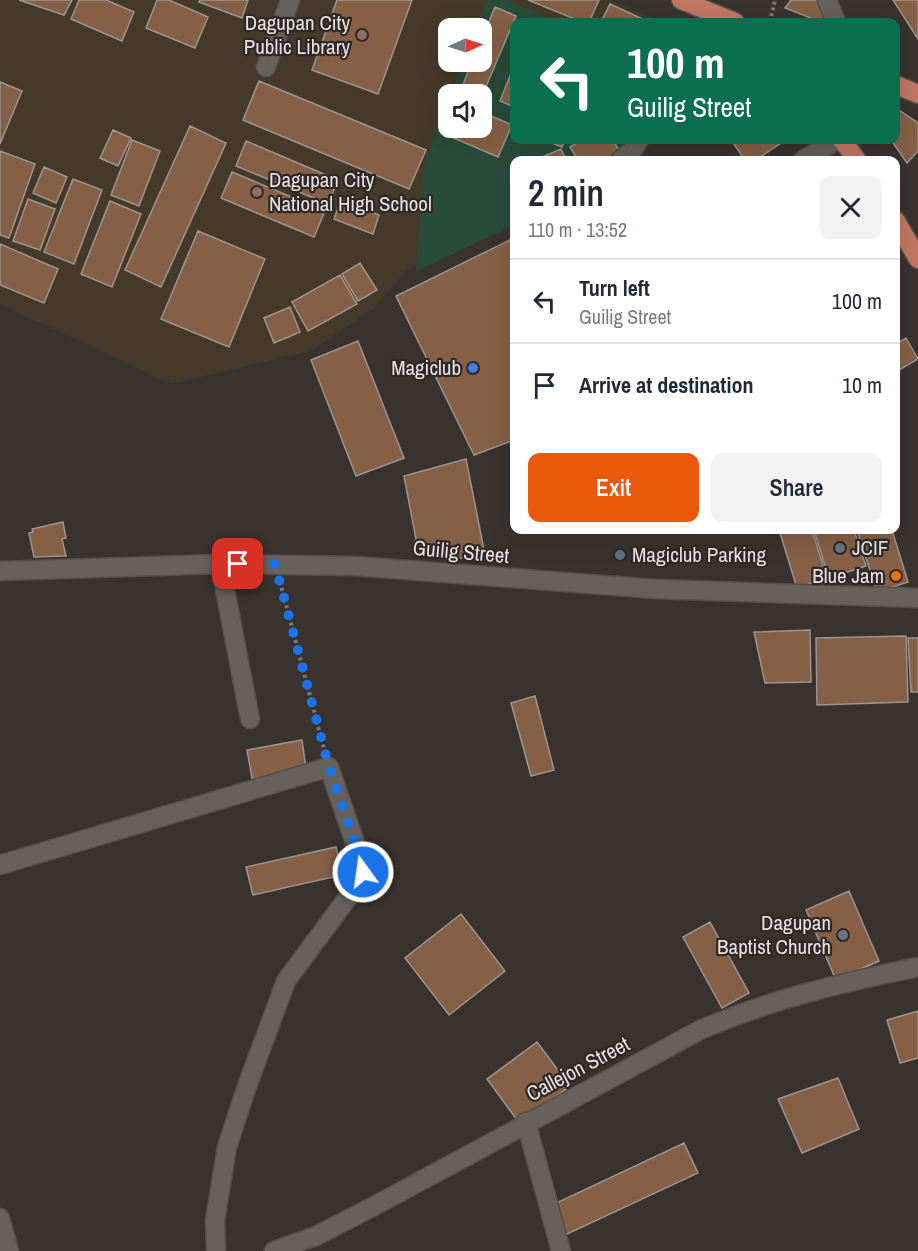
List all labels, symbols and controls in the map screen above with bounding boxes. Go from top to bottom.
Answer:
place label: Dagupan City Public Library [244,8,350,61]
north arrow [438,18,492,72]
map controls [438,18,492,138]
marker: Dagupan City Public Library [355,28,369,42]
text: 100 m [627,35,725,91]
icon: left [528,42,606,120]
button: sound [438,84,492,138]
text: Guilig Street [627,89,751,125]
place label: Dagupan City National High School [269,165,432,218]
text: 2 min [528,169,604,217]
button: close [819,176,882,239]
marker: Dagupan City National High School [250,185,264,199]
text: 110 m · 13:52 [528,216,627,243]
text: Turn left [579,273,650,303]
icon: left [528,285,561,318]
text: 100 m [832,286,882,316]
text: Guilig Street [579,303,671,330]
place label: Magiclub [391,353,461,382]
marker: Magiclub [466,361,480,375]
icon: arrive [528,369,561,402]
text: Arrive at destination [579,370,753,400]
text: 10 m [842,370,882,400]
button: Exit [528,453,699,522]
button: Share [711,453,882,522]
street label: Guilig Street [412,533,511,570]
place label: JCIF [852,533,888,562]
pin [212,538,263,589]
place label: Magiclub Parking [632,540,766,569]
marker: JCIF [833,541,847,555]
icon: arrive [221,547,254,580]
marker: Magiclub Parking [613,548,627,562]
place label: Blue Jam [812,561,884,590]
marker: Blue Jam [889,569,903,583]
position arrow [331,840,395,904]
place label: Dagupan Baptist Church [717,908,831,961]
marker: Dagupan Baptist Church [836,928,850,942]
street label: Callejon Street [521,1029,635,1108]

